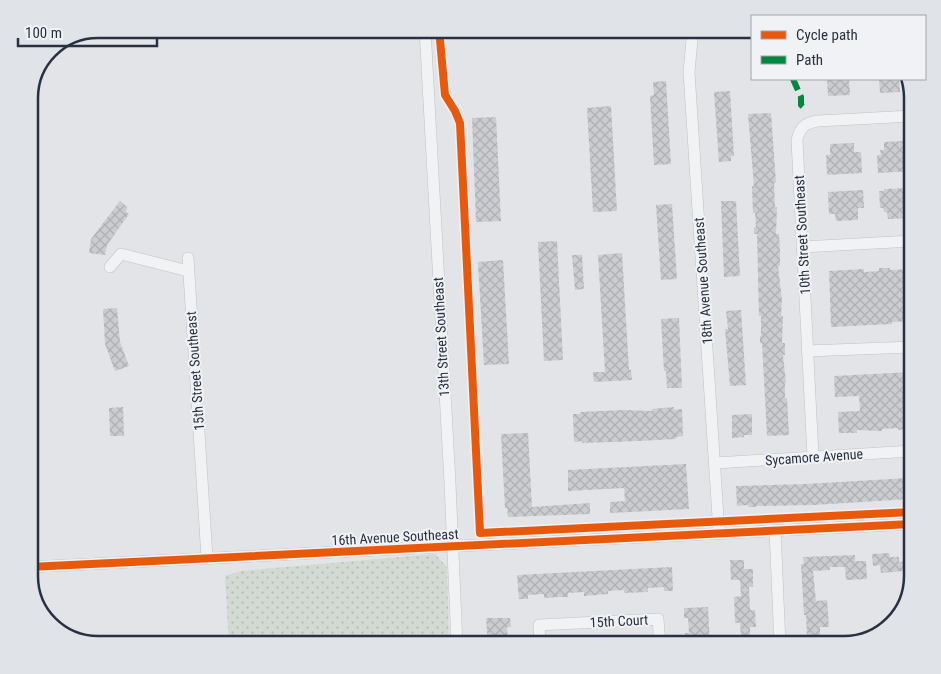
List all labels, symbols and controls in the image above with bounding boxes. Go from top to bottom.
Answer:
scale bar [18,15,156,47]
legend [751,15,926,80]
text: 100 m [25,24,62,42]
text: Cycle path [796,26,858,44]
text: Path [796,51,823,69]
street label: 10th Street Southeast [791,175,813,295]
street label: 18th Avenue Southeast [691,217,715,345]
street label: 13th Street Southeast [430,277,452,397]
street label: 15th Street Southeast [183,311,207,431]
street label: Sycamore Avenue [765,446,864,468]
street label: 16th Avenue Southeast [331,526,459,548]
street label: 15th Court [589,611,649,631]

